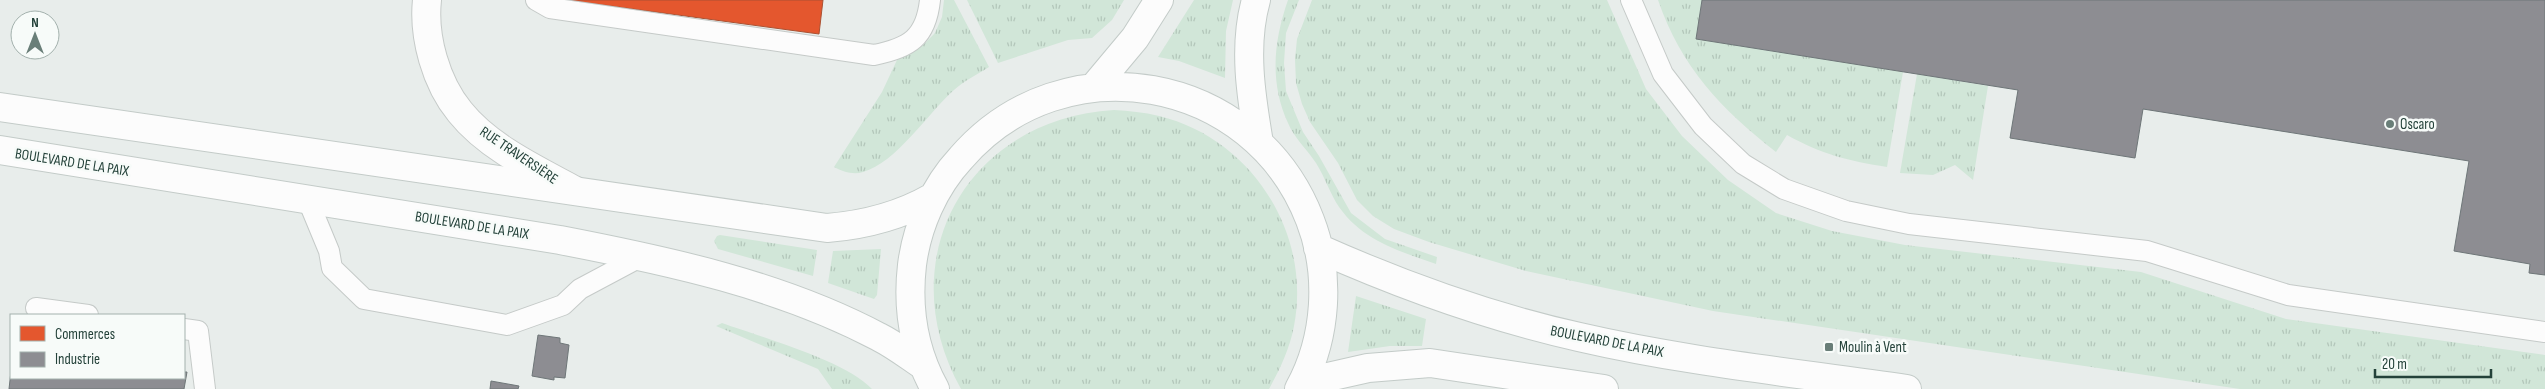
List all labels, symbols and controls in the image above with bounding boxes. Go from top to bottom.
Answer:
north arrow [10,10,60,60]
text: N [31,14,39,31]
place label: Oscaro [2400,115,2435,134]
marker: Oscaro [2384,118,2396,130]
street label: RUE TRAVERSIÈRE [476,122,561,189]
street label: BOULEVARD DE LA PAIX [14,144,131,181]
street label: BOULEVARD DE LA PAIX [414,207,531,244]
legend [10,314,185,379]
street label: BOULEVARD DE LA PAIX [1549,321,1666,362]
text: Commerces [55,325,115,344]
place label: Moulin à Vent [1839,338,1907,357]
marker: Moulin à Vent [1823,341,1835,353]
scale bar [2375,346,2491,378]
text: Industrie [55,350,100,369]
text: 20 m [2382,355,2407,374]

